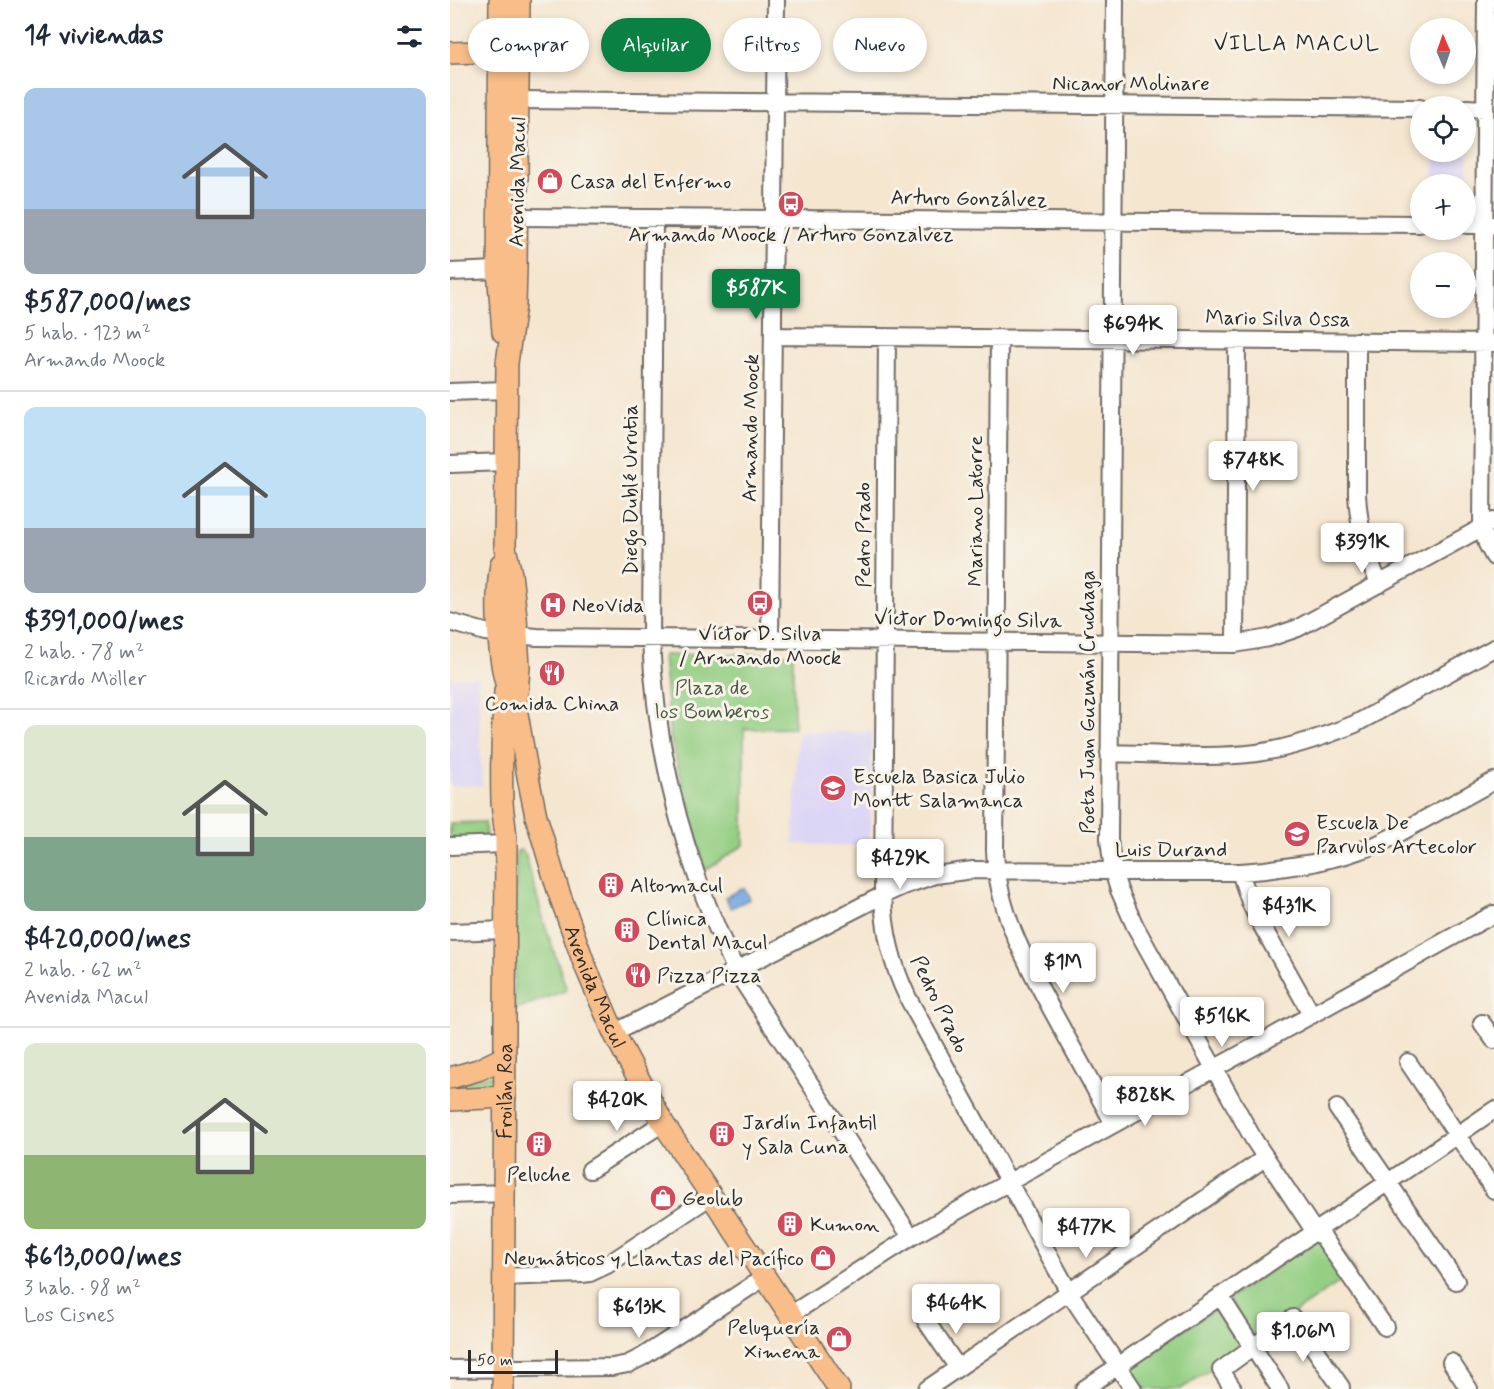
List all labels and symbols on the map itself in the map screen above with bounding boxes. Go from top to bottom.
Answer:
north arrow [1410,18,1476,84]
district label: VILLA MACUL [1214,30,1380,58]
street label: Nicanor Molinare [1052,70,1210,98]
street label: Avenida Macul [503,117,533,247]
shop icon: Casa del Enfermo [535,166,565,196]
place label: Casa del Enfermo [570,168,731,196]
street label: Arturo Gonzálvez [890,184,1048,214]
bus stop icon: Armando Moock / Arturo Gonzalvez [776,189,806,219]
place label: Armando Moock / Arturo Gonzalvez [628,221,954,249]
pin: $587K [714,269,798,320]
street label: Mario Silva Ossa [1205,304,1351,334]
pin: $694K [1091,305,1175,356]
street label: Armando Moock [736,353,766,502]
street label: Diego Dublé Urrutia [617,405,647,575]
street label: Mariano Latorre [962,435,990,587]
pin: $748K [1211,441,1295,492]
street label: Pedro Prado [850,482,878,588]
pin: $391K [1320,523,1404,574]
street label: Poeta Juan Guzmán Cruchaga [1074,570,1102,834]
bus stop icon: Víctor D. Silva / Armando Moock [745,588,775,618]
hospital icon: NeoVida [538,590,568,620]
place label: NeoVida [572,592,644,620]
street label: Víctor Domingo Silva [874,604,1063,638]
place label: Víctor D. Silva / Armando Moock [679,620,842,672]
restaurant icon: Comida China [537,658,567,688]
park label: Plaza de los Bomberos [655,674,769,726]
place label: Comida China [485,690,619,718]
place label: Escuela Basica Julio Montt Salamanca [853,763,1025,815]
school or university icon: Escuela Basica Julio Montt Salamanca [818,773,848,803]
place label: Escuela De Parvulos Artecolor [1316,809,1477,861]
school or university icon: Escuela De Parvulos Artecolor [1282,819,1312,849]
street label: Luis Durand [1115,836,1227,864]
pin: $429K [858,839,942,890]
building icon: Altomacul [596,870,626,900]
place label: Altomacul [630,872,723,900]
pin: $431K [1247,887,1331,938]
place label: Clínica Dental Macul [646,905,768,957]
building icon: Clínica Dental Macul [612,915,642,945]
street label: Avenida Macul [557,921,632,1053]
pin: $1M [1034,943,1092,994]
street label: Pedro Prado [903,951,975,1058]
restaurant icon: Pizza Pizza [623,960,653,990]
place label: Pizza Pizza [657,962,761,990]
pin: $516K [1180,997,1264,1048]
street label: Froilán Roa [491,1043,520,1139]
pin: $828K [1103,1076,1187,1127]
pin: $420K [575,1081,659,1132]
place label: Jardín Infantil y Sala Cuna [742,1109,877,1161]
building icon: Jardín Infantil y Sala Cuna [707,1119,737,1149]
building icon: Peluche [524,1129,554,1159]
place label: Peluche [507,1161,571,1189]
shop icon: Geolub [648,1183,678,1213]
place label: Geolub [682,1185,743,1213]
pin: $477K [1044,1208,1128,1259]
building icon: Kumon [775,1209,805,1239]
place label: Kumon [810,1211,880,1239]
shop icon: Neumáticos y Llantas del Pacífico [808,1243,838,1273]
place label: Neumáticos y Llantas del Pacífico [504,1245,804,1273]
pin: $464K [914,1284,998,1335]
pin: $613K [597,1288,681,1339]
pin: $1.06M [1254,1312,1352,1363]
place label: Peluquería Ximena [727,1314,820,1366]
shop icon: Peluquería Ximena [824,1324,854,1354]
scale bar [468,1347,558,1374]

